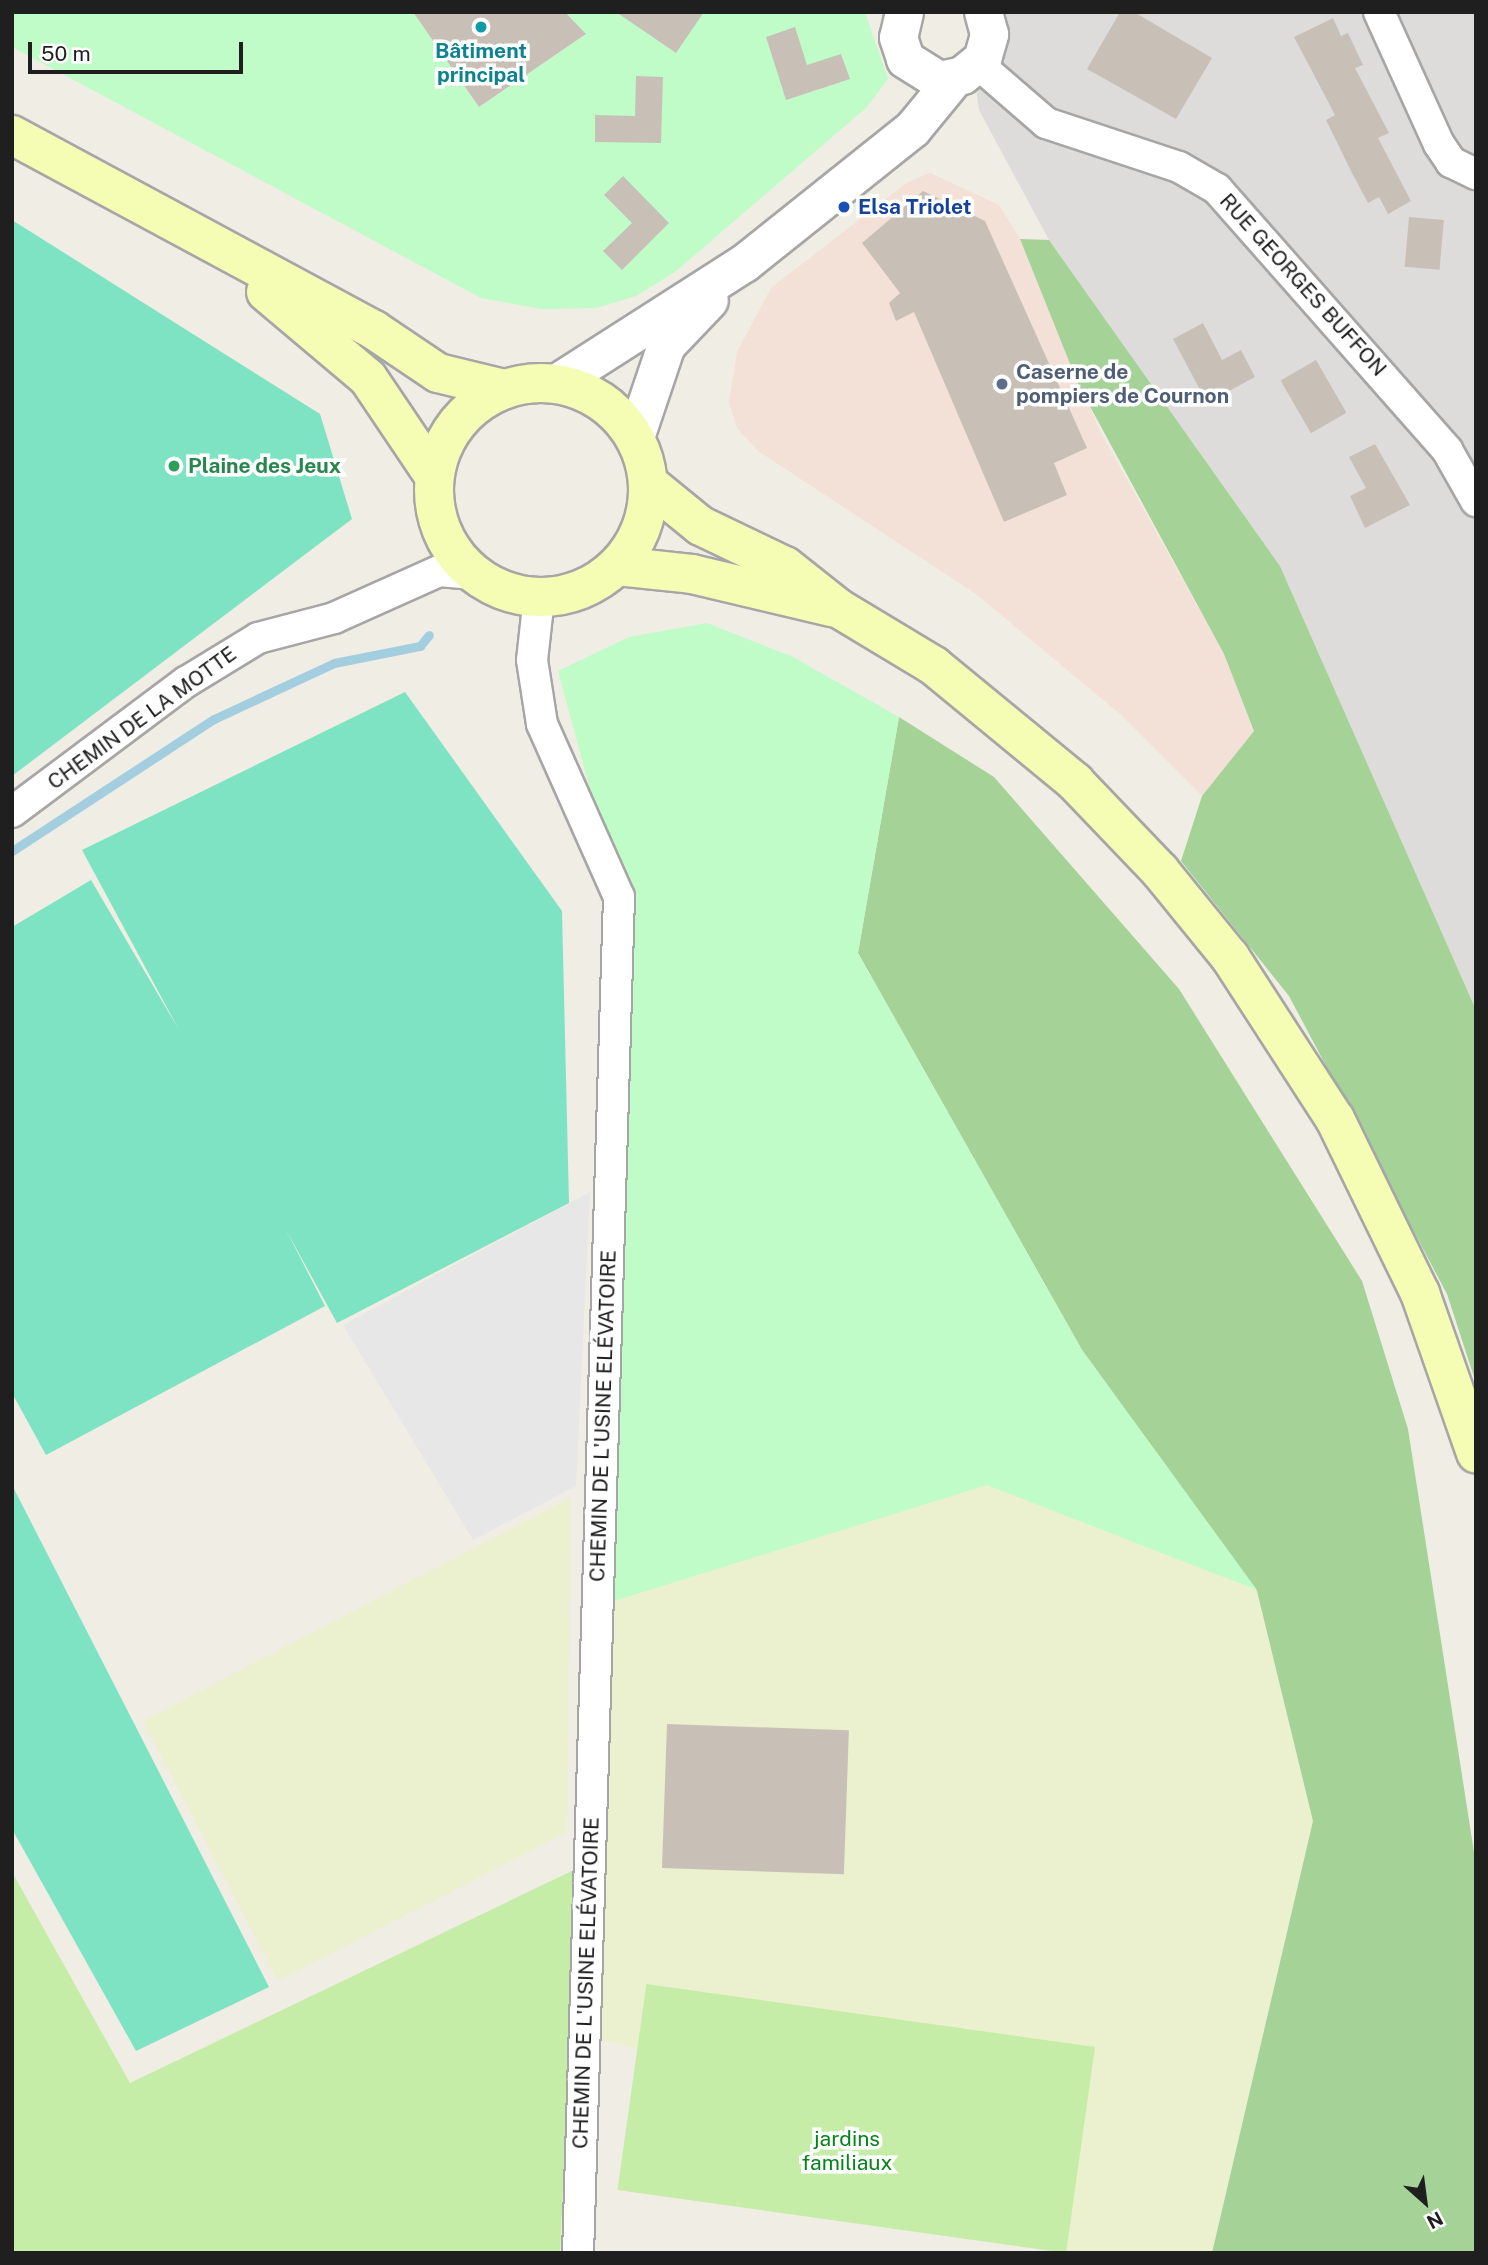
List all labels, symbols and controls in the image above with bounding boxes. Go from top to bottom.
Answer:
marker: Bâtiment principal [473,19,489,35]
scale bar [32,28,247,72]
place label: Bâtiment principal [435,38,527,88]
text: 50 m [41,41,91,66]
street label: RUE GEORGES BUFFON [1214,188,1392,382]
place label: Elsa Triolet [858,194,971,220]
marker: Elsa Triolet [836,199,852,215]
place label: Caserne de pompiers de Cournon [1016,359,1229,409]
marker: Caserne de pompiers de Cournon [994,376,1010,392]
place label: Plaine des Jeux [188,453,341,479]
marker: Plaine des Jeux [166,458,182,474]
street label: CHEMIN DE LA MOTTE [43,641,241,795]
street label: CHEMIN DE L'USINE ELÉVATOIRE [585,1250,621,1582]
street label: CHEMIN DE L'USINE ELÉVATOIRE [568,1817,604,2149]
park label: jardins familiaux [802,2126,892,2176]
north arrow [1390,2167,1460,2237]
text: N [1423,2207,1447,2234]

